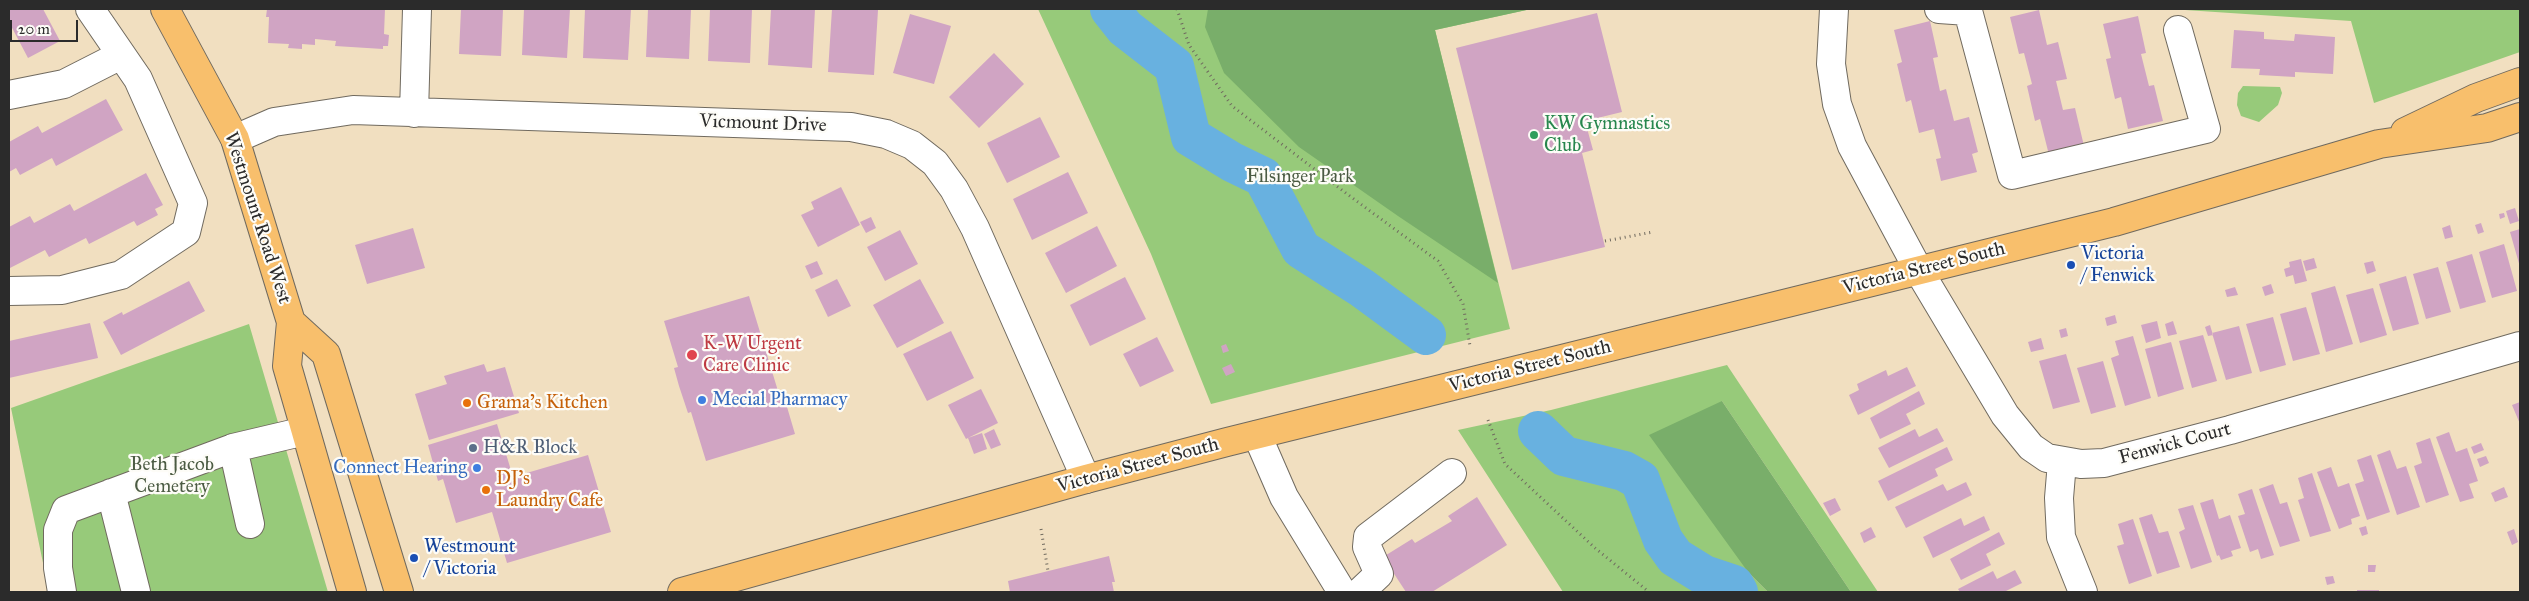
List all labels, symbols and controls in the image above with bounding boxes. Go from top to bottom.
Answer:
scale bar [12,10,80,42]
text: 20 m [18,20,50,38]
street label: Vicmount Drive [699,110,827,138]
place label: KW Gymnastics Club [1544,113,1670,157]
street label: Westmount Road West [219,129,295,307]
marker: KW Gymnastics Club [1528,129,1540,141]
park label: Filsinger Park [1246,166,1354,188]
street label: Victoria Street South [1840,238,2008,300]
place label: Victoria / Fenwick [2081,243,2155,287]
marker: Victoria / Fenwick [2065,259,2077,271]
place label: K-W Urgent Care Clinic [703,333,802,377]
street label: Victoria Street South [1446,336,1614,398]
marker: K-W Urgent Care Clinic [685,348,699,362]
place label: Mecial Pharmacy [712,389,847,411]
place label: Grama's Kitchen [477,392,608,414]
marker: Mecial Pharmacy [696,394,708,406]
marker: Grama's Kitchen [461,397,473,409]
street label: Fenwick Court [2116,418,2234,470]
street label: Victoria Street South [1055,433,1221,499]
place label: H&R Block [483,437,577,459]
marker: H&R Block [467,442,479,454]
park label: Beth Jacob Cemetery [130,454,214,498]
place label: Connect Hearing [333,457,467,479]
marker: Connect Hearing [471,462,483,474]
place label: DJ's Laundry Cafe [496,468,603,512]
marker: DJ's Laundry Cafe [480,484,492,496]
place label: Westmount / Victoria [424,536,515,580]
marker: Westmount / Victoria [408,552,420,564]

